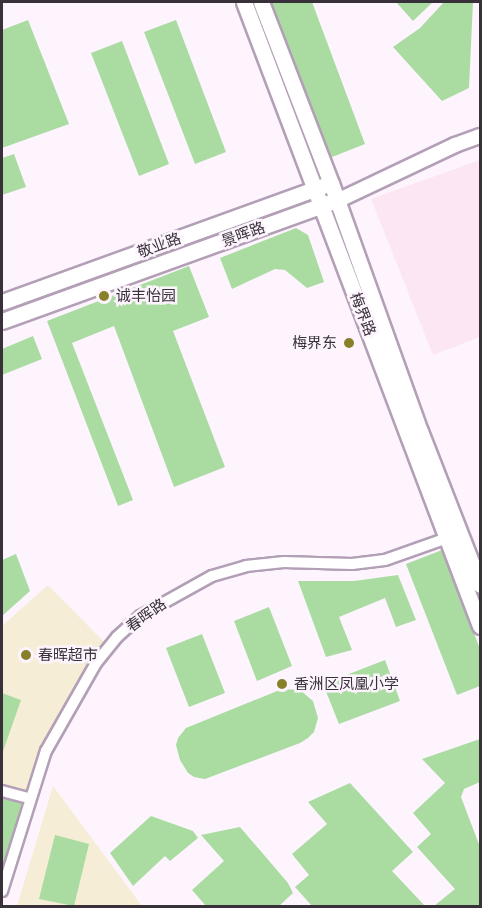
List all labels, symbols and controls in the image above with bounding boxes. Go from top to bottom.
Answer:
street label: 景晖路 [219,218,267,250]
street label: 敬业路 [135,229,183,261]
place label: 诚丰怡园 [116,287,176,305]
marker: 诚丰怡园 [97,289,111,303]
street label: 梅界路 [347,290,379,338]
place label: 梅界东 [292,334,337,352]
marker: 梅界东 [342,336,356,350]
street label: 春晖路 [123,594,169,636]
place label: 春晖超市 [38,646,98,664]
marker: 春晖超市 [19,648,33,662]
place label: 香洲区凤凰小学 [294,675,399,693]
marker: 香洲区凤凰小学 [275,677,289,691]

